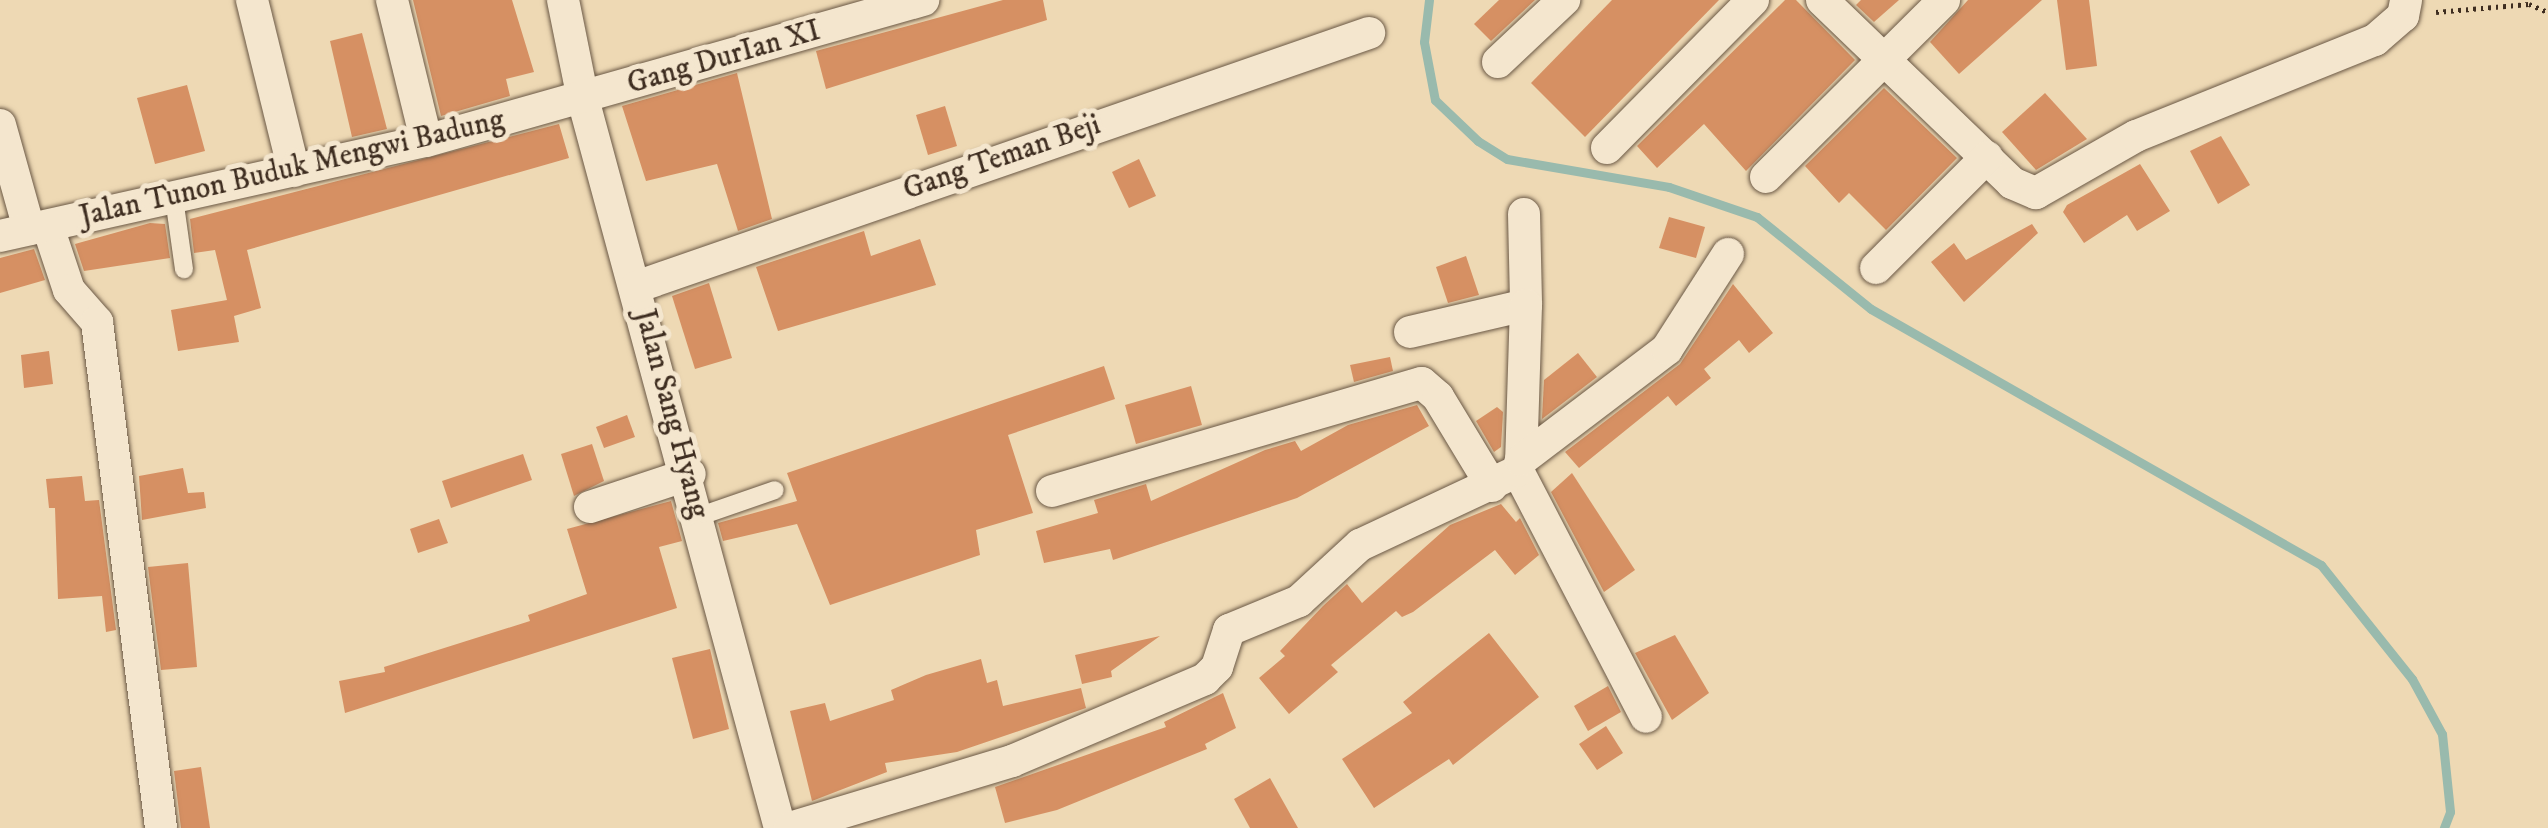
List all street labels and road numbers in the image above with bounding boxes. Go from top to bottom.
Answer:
street label: Gang DurIan XI [623,13,825,103]
street label: Jalan Tunon Buduk Mengwi Badung [76,103,508,235]
street label: Gang Teman Beji [899,107,1105,209]
street label: Jalan Sang Hyang [626,306,716,522]

